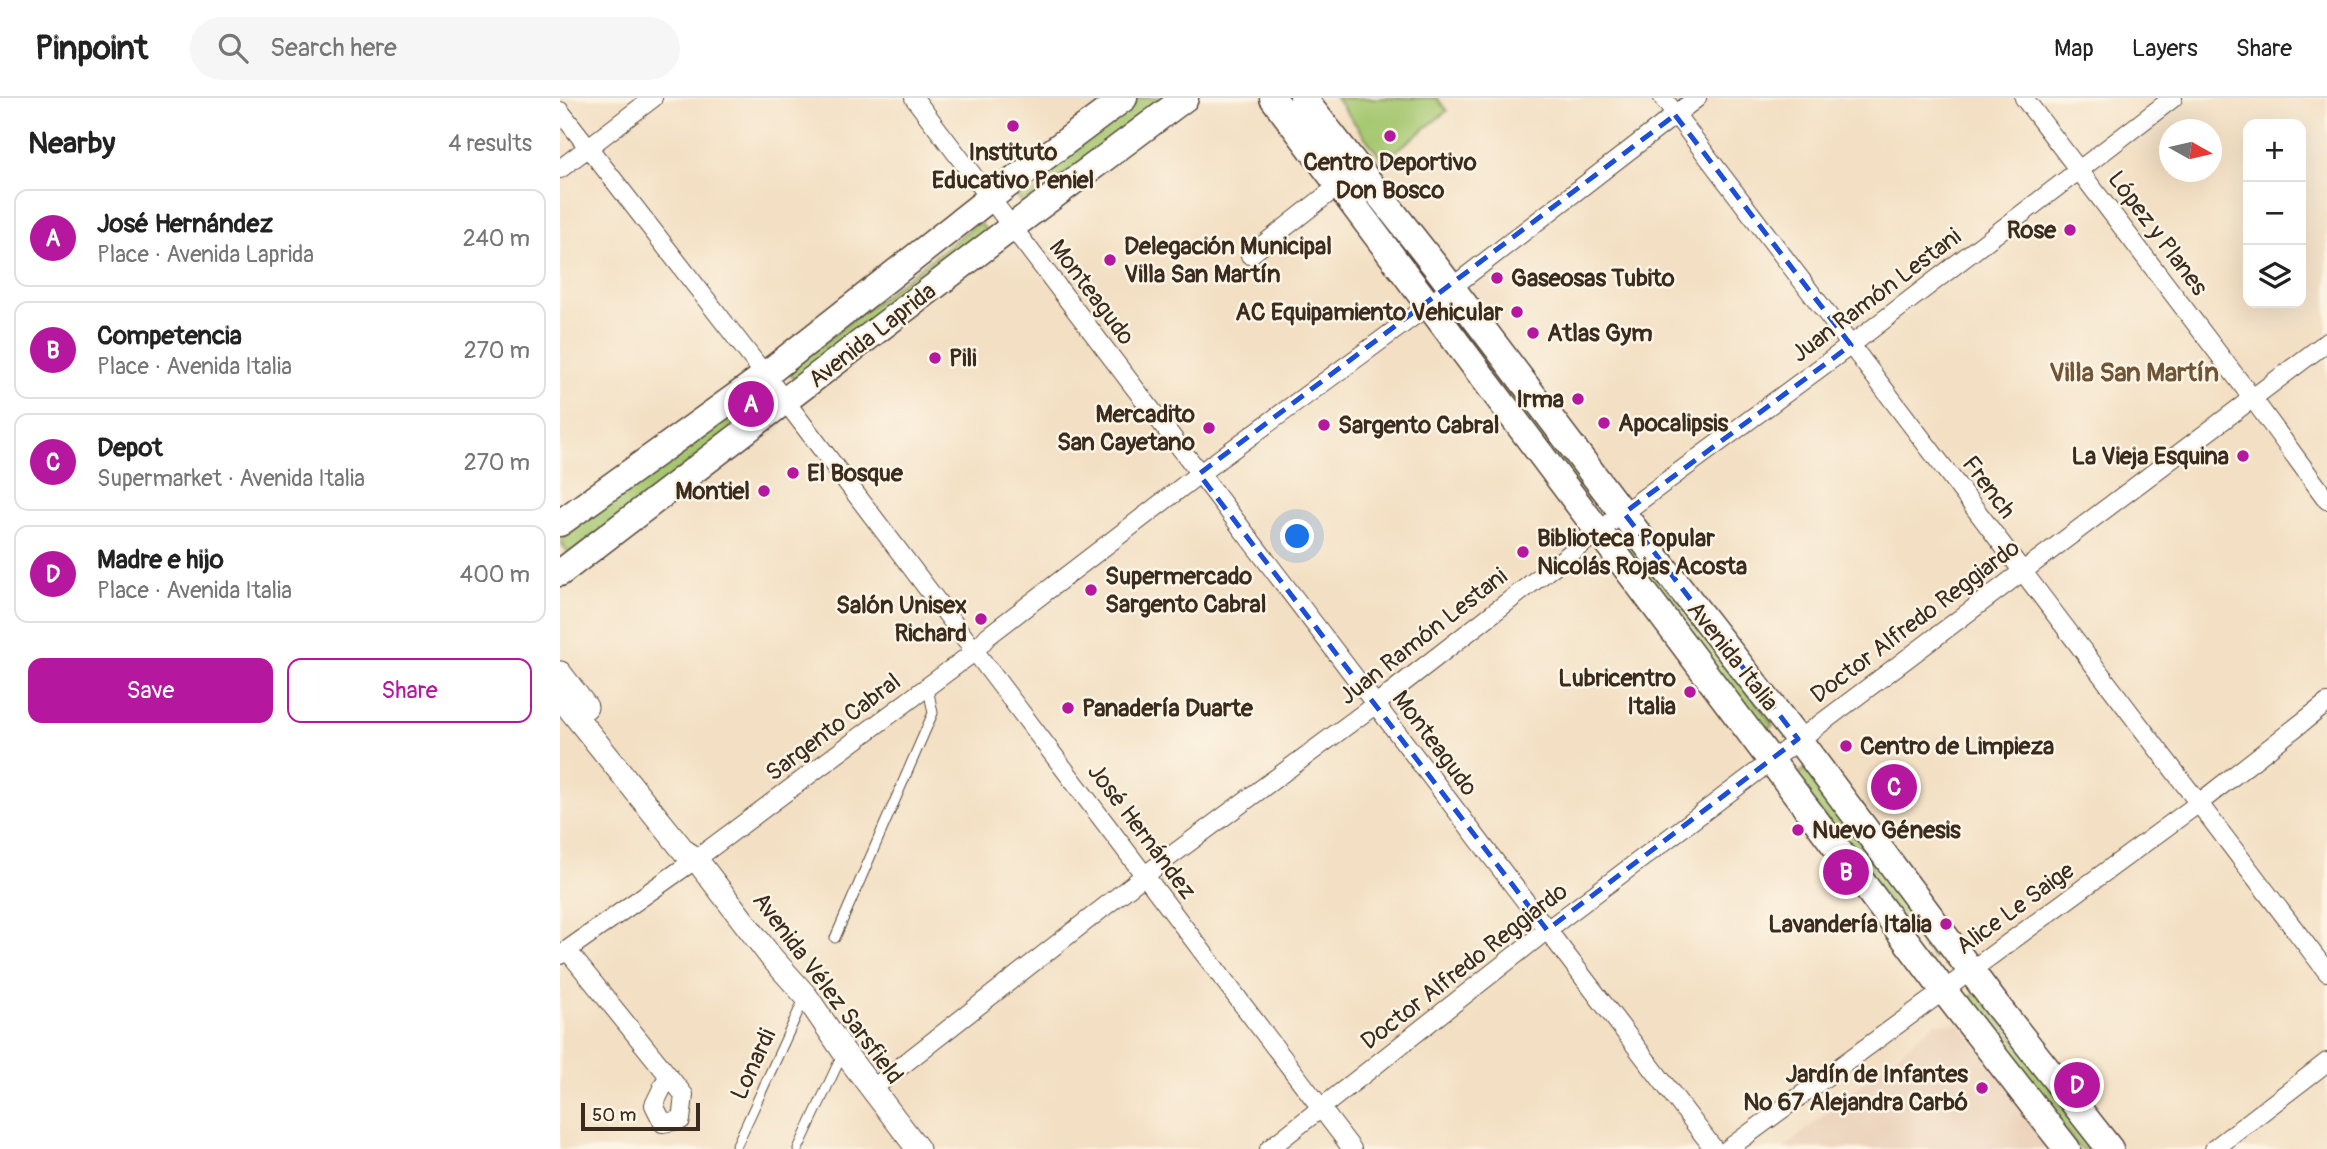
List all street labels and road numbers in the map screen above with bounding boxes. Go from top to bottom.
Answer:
street label: López y Planes [2101,165,2214,302]
street label: Juan Ramón Lestani [1786,222,1967,369]
street label: Monteagudo [1043,234,1141,351]
street label: Avenida Laprida [803,277,942,394]
street label: French [1956,450,2022,524]
street label: Doctor Alfredo Reggiardo [1805,533,2026,710]
street label: Juan Ramón Lestani [1334,562,1513,711]
street label: Avenida Italia [1681,596,1784,717]
street label: Sargento Cabral [760,667,906,788]
street label: Monteagudo [1386,685,1484,802]
street label: José Hernández [1081,758,1202,905]
street label: Alice Le Saige [1951,856,2080,961]
street label: Doctor Alfredo Reggiardo [1355,877,1574,1056]
street label: Avenida Vélez Sarsfield [746,887,909,1090]
street label: Lonardi [724,1024,782,1104]

